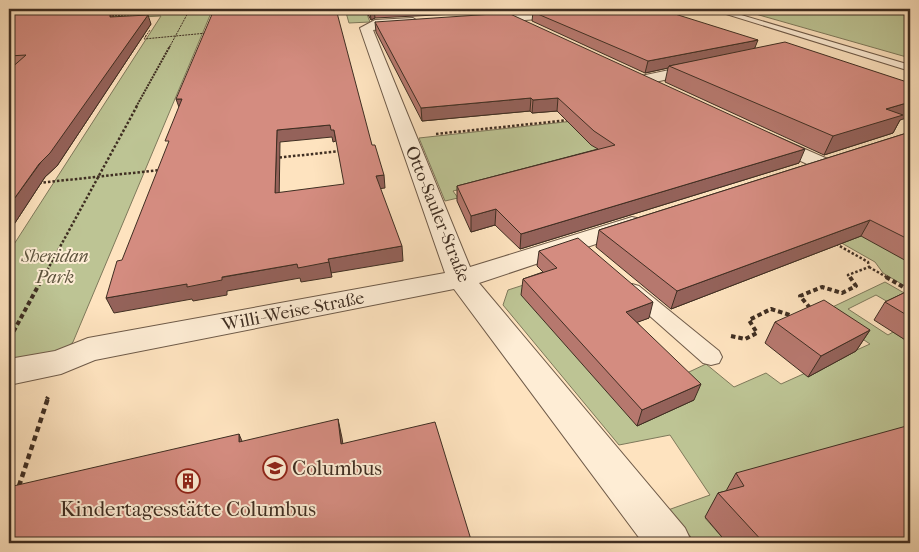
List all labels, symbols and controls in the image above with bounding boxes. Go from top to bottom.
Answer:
street label: Otto-Sauler-Straße [401,143,475,286]
park label: Sheridan Park [20,246,89,288]
street label: Willi-Weise-Straße [219,287,366,336]
school or university icon: Columbus [262,455,288,481]
place label: Columbus [292,456,382,480]
building icon: Kindertagesstätte Columbus [175,468,201,494]
place label: Kindertagesstätte Columbus [60,497,316,521]

